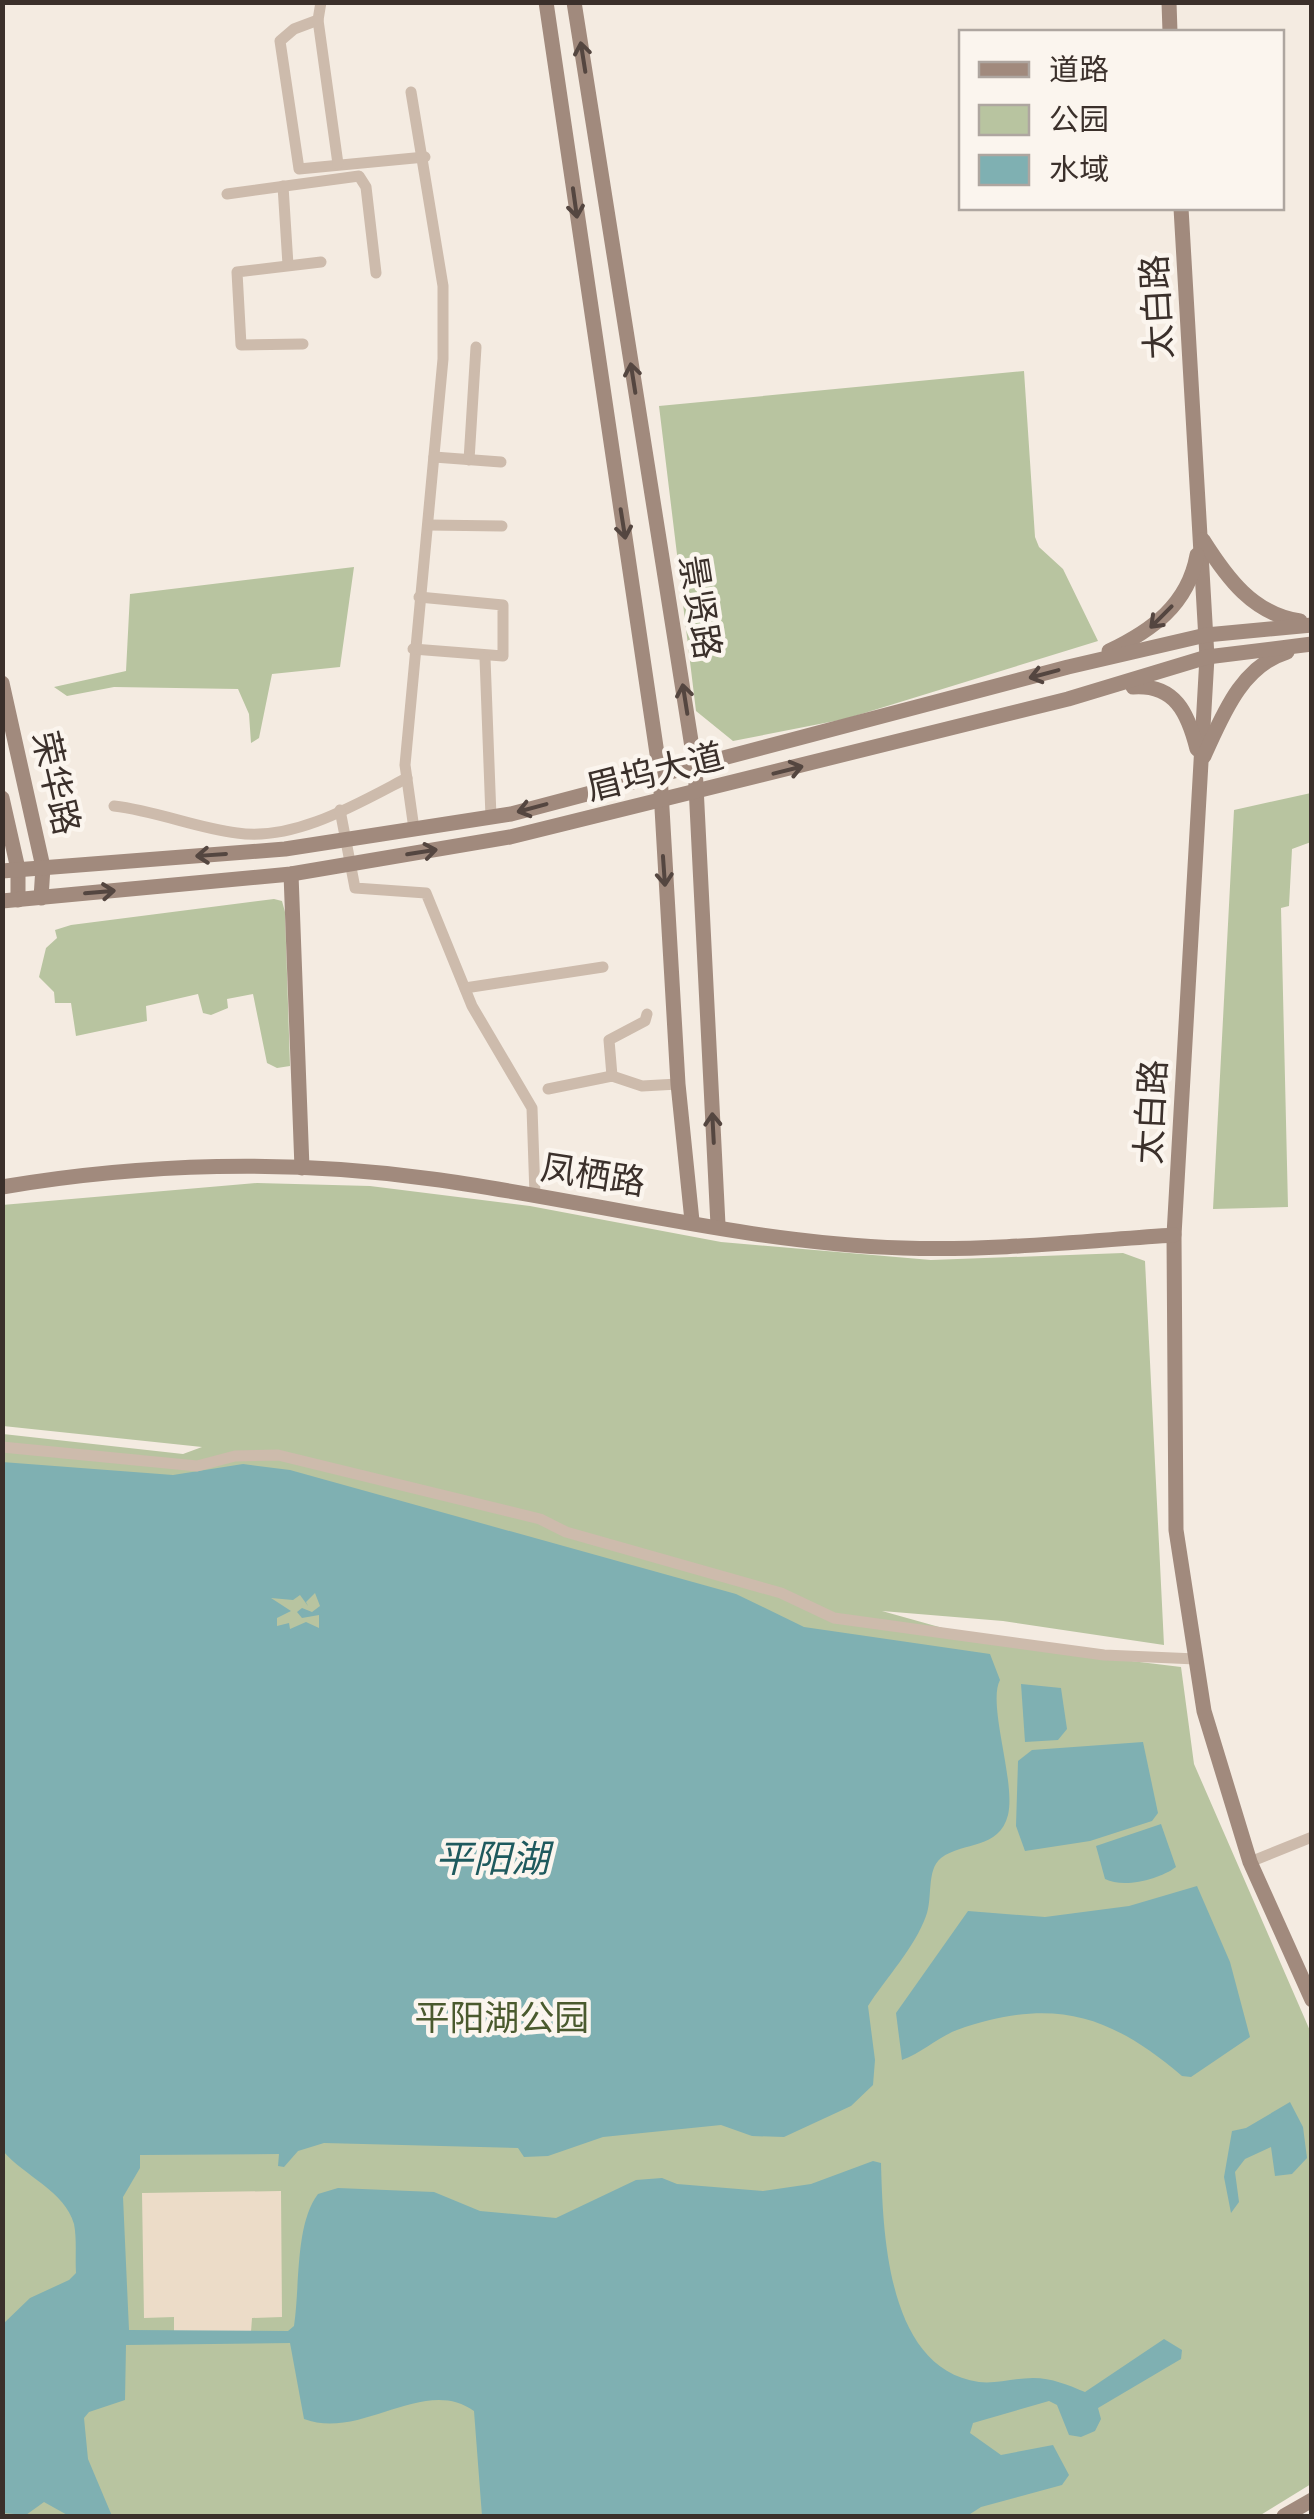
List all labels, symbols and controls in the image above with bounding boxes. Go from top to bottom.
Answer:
legend [959,30,1284,210]
one-way arrow [573,41,591,74]
text: 道路 [1049,48,1109,91]
text: 公园 [1049,98,1109,141]
text: 水域 [1049,148,1109,191]
one-way arrow [566,186,584,219]
street label: 太白路 [1129,253,1184,361]
one-way arrow [623,362,642,395]
one-way arrow [614,508,632,540]
street label: 景贤路 [668,551,733,663]
one-way arrow [1149,604,1174,629]
one-way arrow [1029,665,1060,684]
one-way arrow [675,683,693,716]
street label: 荣华路 [21,726,92,840]
street label: 眉坞大道 [581,731,729,812]
one-way arrow [771,760,803,778]
one-way arrow [517,800,549,818]
one-way arrow [405,842,438,861]
one-way arrow [196,845,228,864]
one-way arrow [655,855,674,887]
one-way arrow [83,883,115,902]
street label: 太白路 [1123,1058,1178,1166]
one-way arrow [703,1112,722,1144]
street label: 凤栖路 [537,1142,649,1207]
water label: 平阳湖 [435,1832,554,1885]
park label: 平阳湖公园 [414,1993,590,2042]

